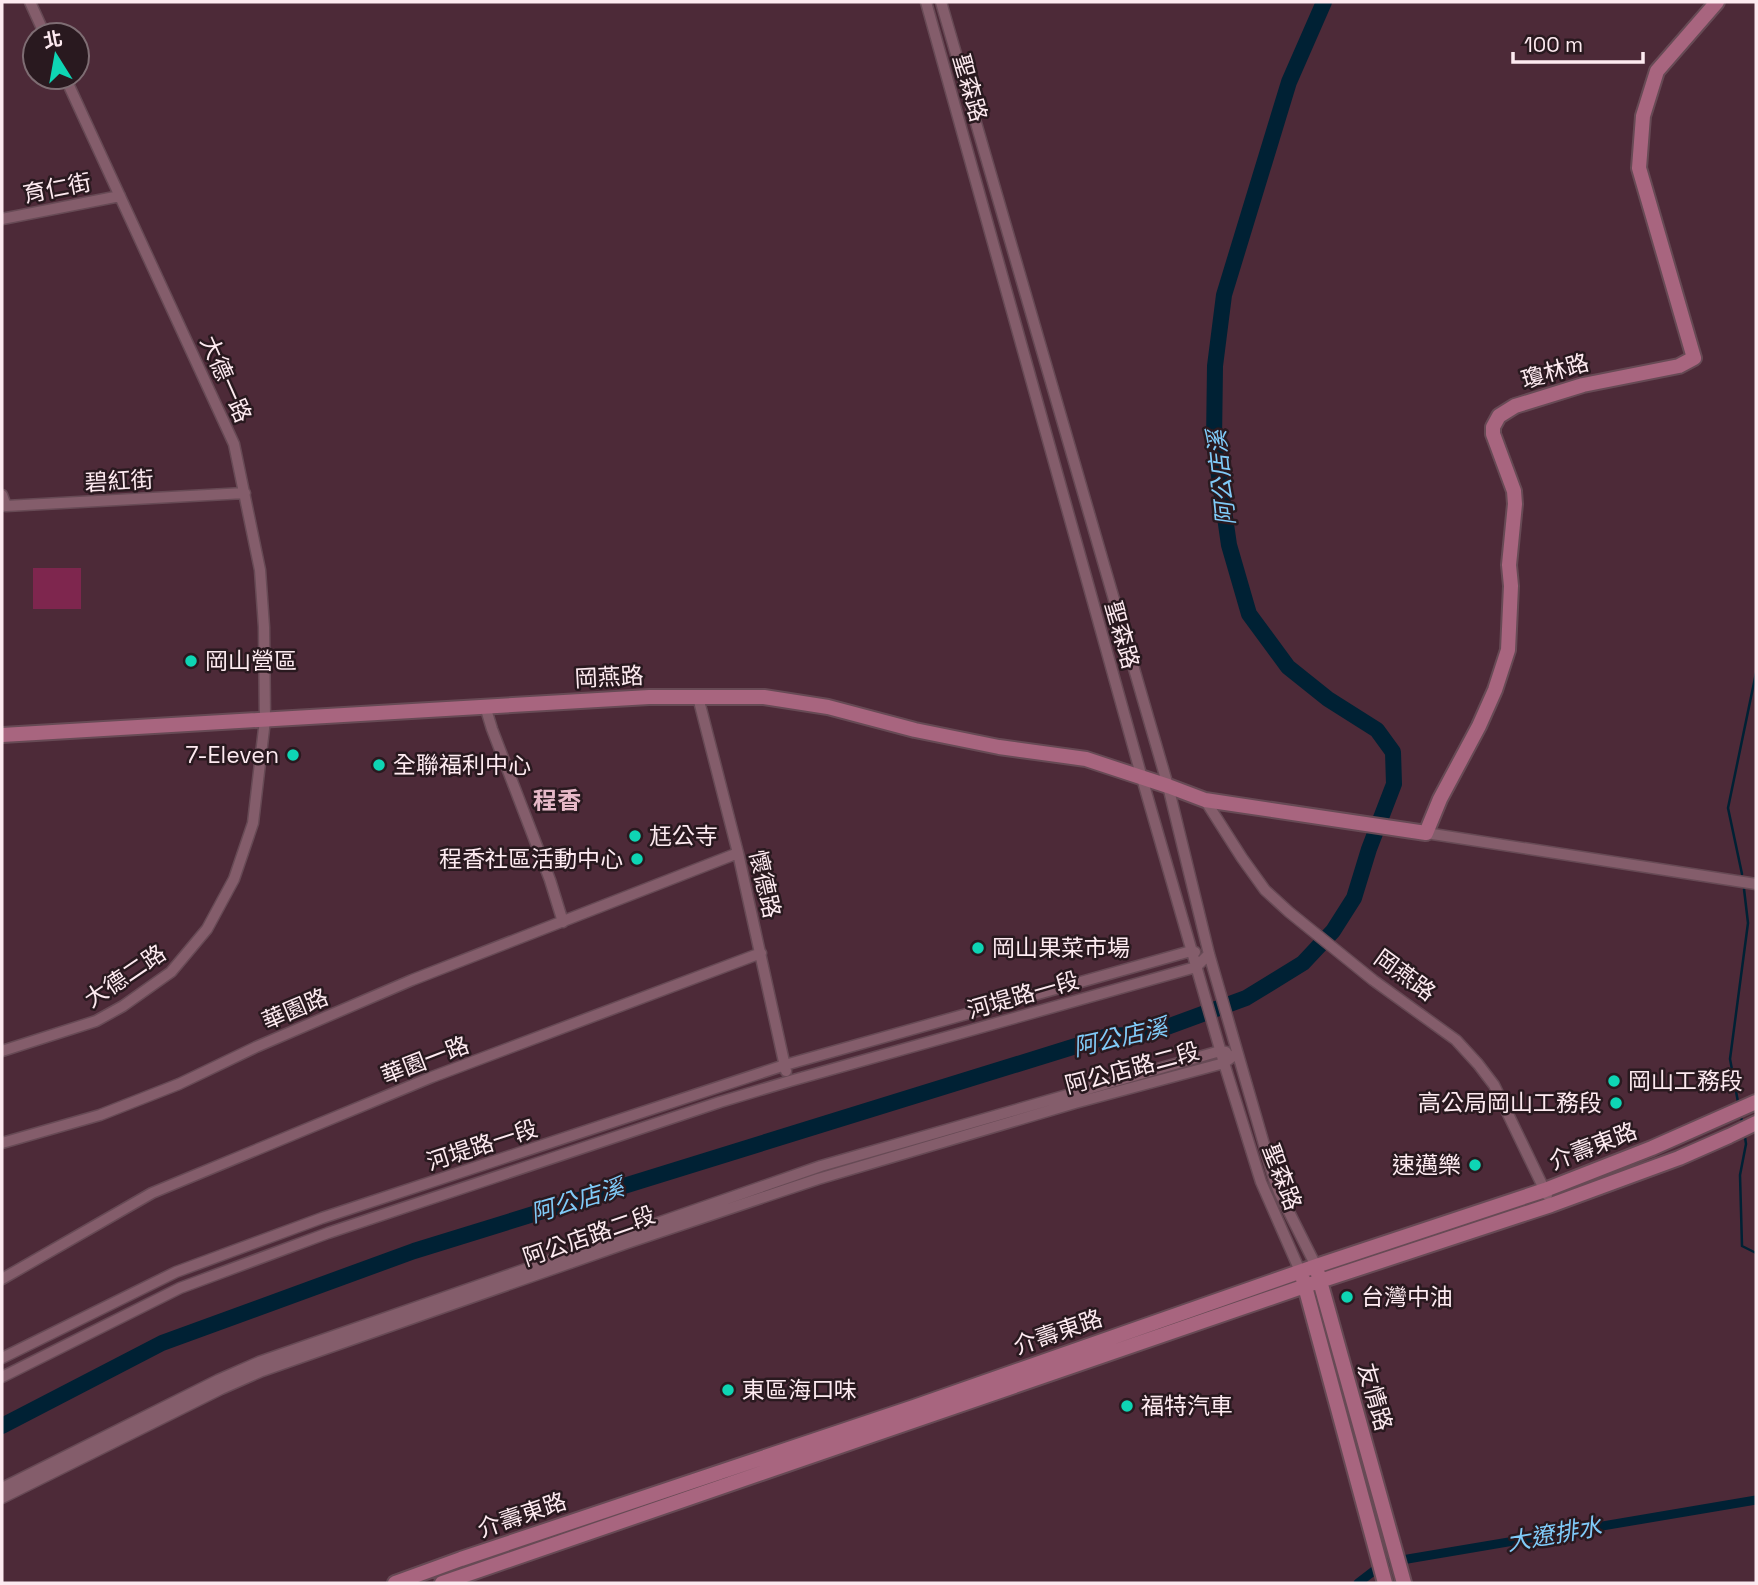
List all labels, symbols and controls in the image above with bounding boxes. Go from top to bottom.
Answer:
north arrow [21,21,91,91]
scale bar [1513,21,1642,65]
text: 北 [41,26,65,54]
text: 100 m [1524,31,1583,58]
street label: 聖森路 [946,51,994,125]
street label: 育仁街 [20,167,94,209]
street label: 大德一路 [194,331,258,427]
street label: 瓊林路 [1518,347,1592,395]
water label: 阿公店溪 [1200,426,1241,527]
street label: 碧紅街 [84,464,154,498]
street label: 聖森路 [1098,598,1146,672]
place label: 岡山營區 [205,646,297,676]
marker: 岡山營區 [183,653,199,669]
street label: 岡燕路 [574,660,644,694]
place label: 7-Eleven [186,740,279,770]
marker: 7-Eleven [285,747,301,763]
place label: 全聯福利中心 [393,750,531,780]
marker: 全聯福利中心 [371,757,387,773]
district label: 程香 [533,785,581,816]
place label: 尪公寺 [649,821,718,851]
marker: 尪公寺 [627,828,643,844]
place label: 程香社區活動中心 [439,844,623,874]
street label: 懷德路 [743,847,787,921]
marker: 程香社區活動中心 [629,851,645,867]
place label: 岡山果菜市場 [992,933,1130,963]
street label: 大德二路 [78,938,172,1014]
marker: 岡山果菜市場 [970,940,986,956]
street label: 岡燕路 [1368,943,1442,1007]
street label: 河堤路一段 [964,965,1082,1025]
street label: 華園路 [257,982,333,1036]
water label: 阿公店溪 [1070,1010,1173,1063]
street label: 華園一路 [377,1030,473,1090]
street label: 阿公店路二段 [1061,1036,1203,1100]
place label: 岡山工務段 [1628,1066,1743,1096]
marker: 岡山工務段 [1606,1073,1622,1089]
place label: 高公局岡山工務段 [1418,1088,1602,1118]
marker: 高公局岡山工務段 [1608,1095,1624,1111]
street label: 河堤路一段 [423,1113,541,1177]
street label: 介壽東路 [1545,1116,1641,1176]
street label: 聖森路 [1256,1139,1308,1215]
place label: 速邁樂 [1392,1150,1461,1180]
marker: 速邁樂 [1467,1157,1483,1173]
water label: 阿公店溪 [527,1170,630,1229]
street label: 阿公店路二段 [519,1199,659,1273]
place label: 台灣中油 [1361,1282,1453,1312]
marker: 台灣中油 [1339,1289,1355,1305]
street label: 介壽東路 [1010,1303,1106,1361]
street label: 友情路 [1351,1360,1399,1434]
place label: 東區海口味 [742,1375,857,1405]
marker: 東區海口味 [720,1382,736,1398]
place label: 福特汽車 [1141,1391,1233,1421]
marker: 福特汽車 [1119,1398,1135,1414]
street label: 介壽東路 [474,1486,570,1544]
water label: 大遼排水 [1504,1510,1605,1558]

